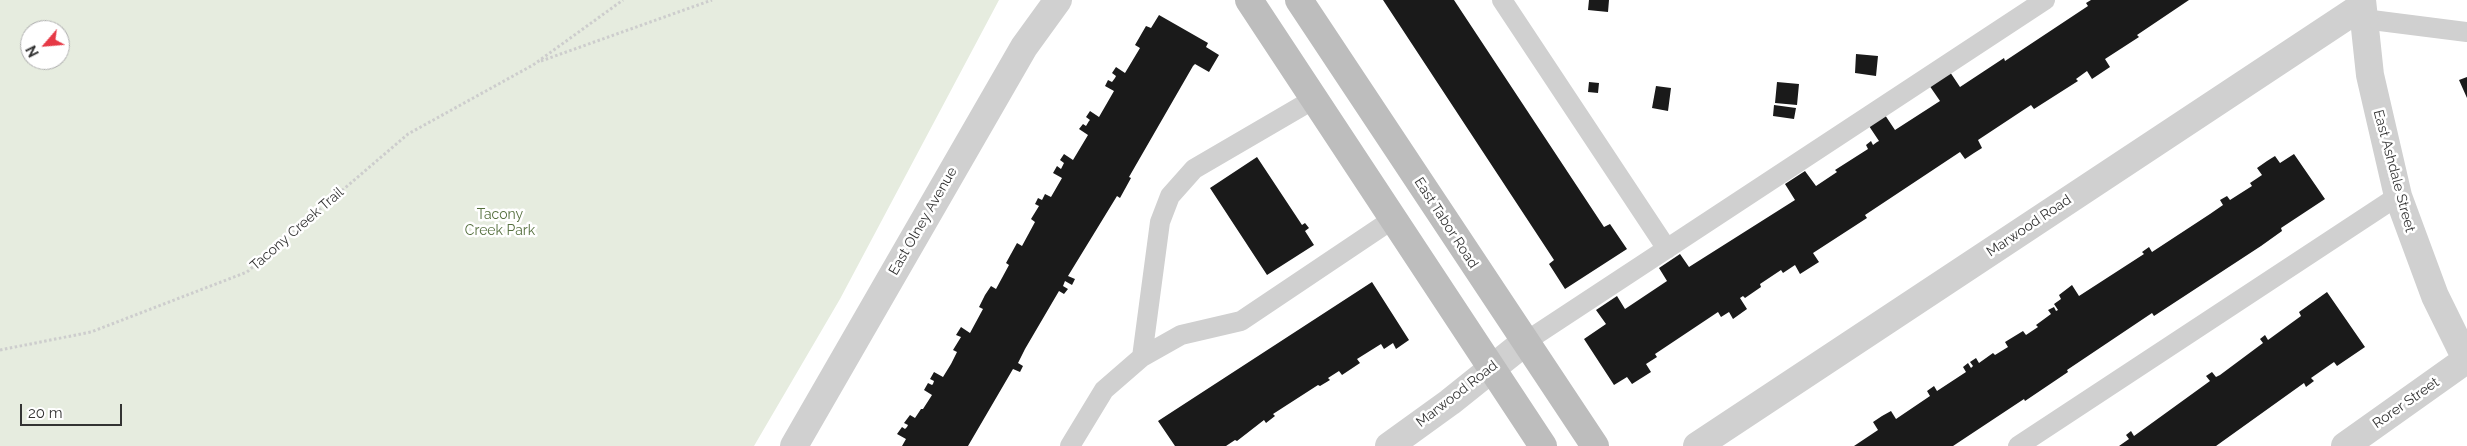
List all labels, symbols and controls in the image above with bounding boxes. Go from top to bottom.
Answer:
north arrow [20,20,70,70]
text: N [23,43,42,60]
street label: East Ashdale Street [2370,108,2418,234]
street label: East Olney Avenue [885,164,961,278]
street label: East Tabor Road [1410,174,1482,272]
street label: Tacony Creek Trail [247,184,347,274]
street label: Marwood Road [1984,192,2074,260]
park label: Tacony Creek Park [465,207,535,240]
street label: Marwood Road [1413,357,1501,431]
street label: Rorer Street [2369,374,2443,432]
scale bar [22,394,125,426]
text: 20 m [28,404,63,422]

